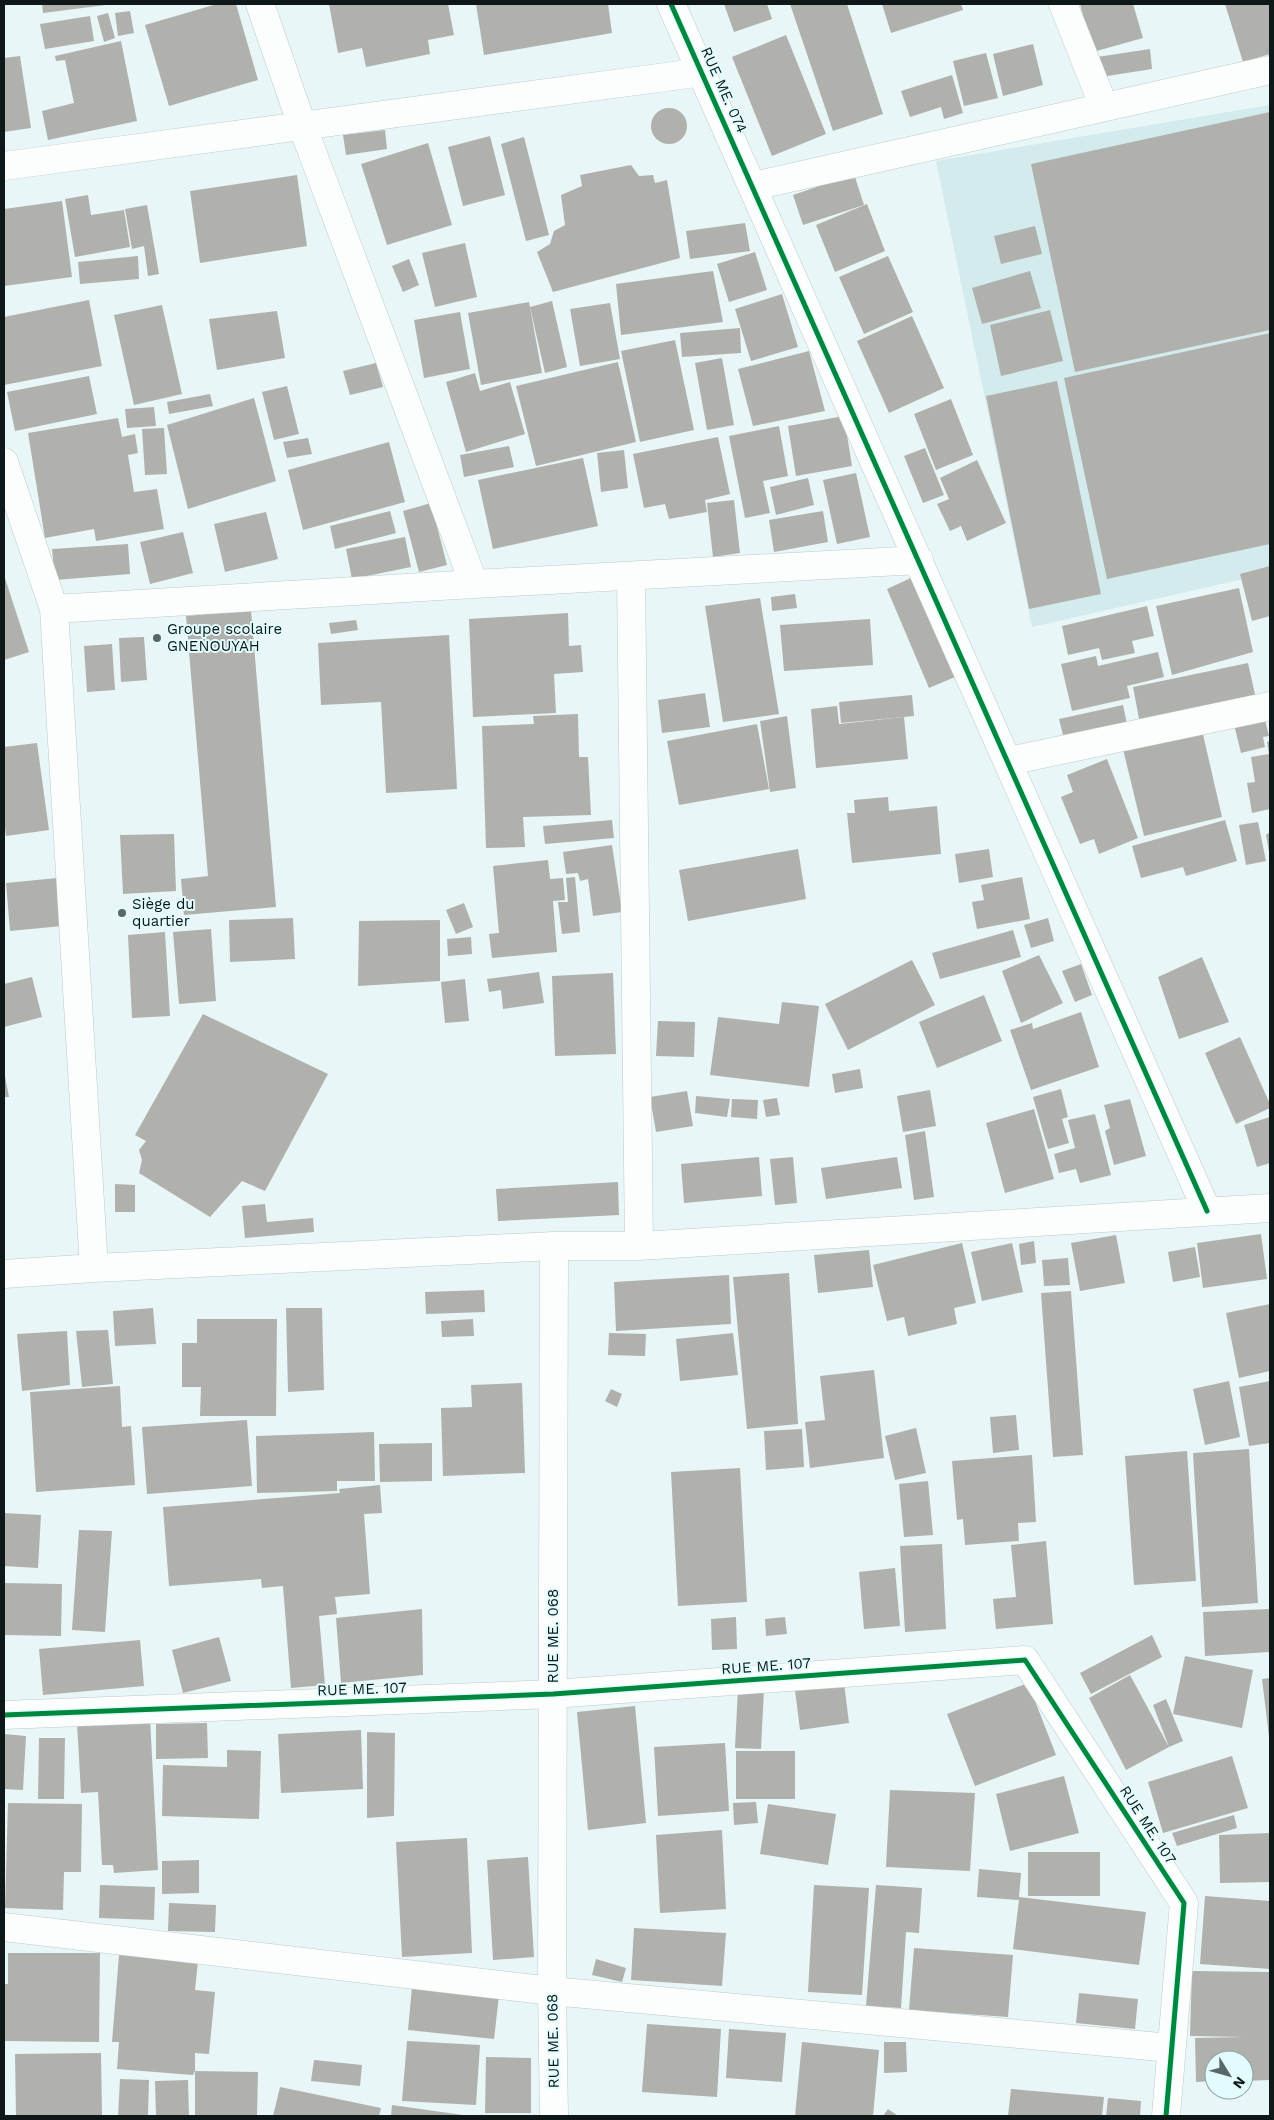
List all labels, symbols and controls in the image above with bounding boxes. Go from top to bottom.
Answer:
street label: RUE ME. 074 [697,44,751,136]
place label: Groupe scolaire GNENOUYAH [167,620,282,655]
marker: Groupe scolaire GNENOUYAH [151,632,163,644]
place label: Siège du quartier [132,895,195,930]
marker: Siège du quartier [116,907,128,919]
street label: RUE ME. 068 [544,1589,562,1683]
street label: RUE ME. 107 [721,1654,811,1678]
street label: RUE ME. 107 [317,1678,407,1700]
street label: RUE ME. 107 [1116,1782,1180,1868]
street label: RUE ME. 068 [543,1994,563,2088]
north arrow [1204,2050,1254,2100]
text: N [1230,2074,1249,2092]

